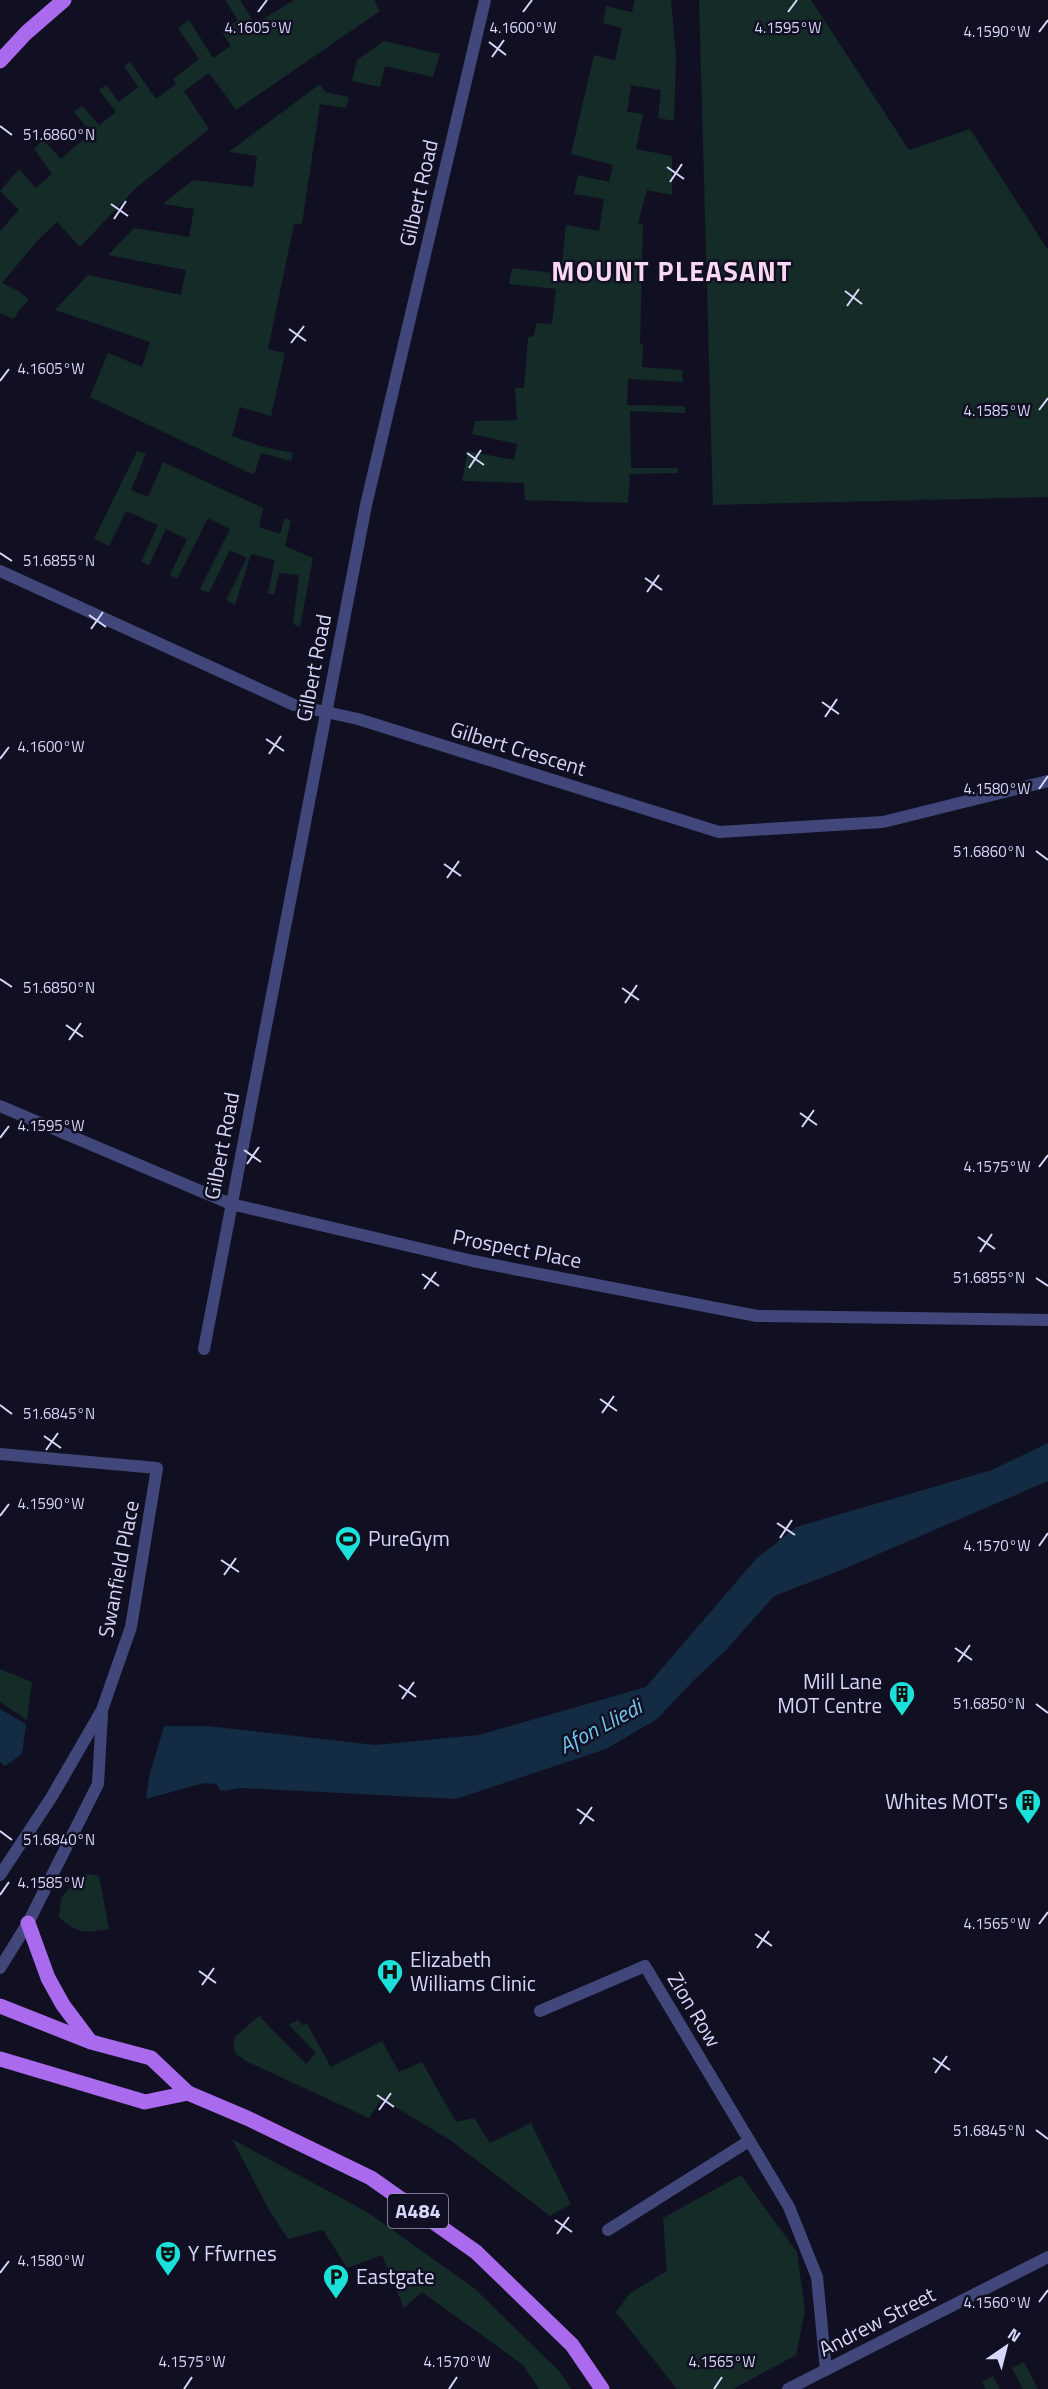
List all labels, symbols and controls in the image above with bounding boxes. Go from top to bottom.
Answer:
text: 4.1605°W [225,16,291,39]
text: 4.1600°W [490,16,556,39]
text: 4.1595°W [755,16,821,39]
text: 4.1590°W [964,20,1030,43]
text: 51.6860°N [23,123,95,146]
street label: Gilbert Road [390,136,446,249]
district label: MOUNT PLEASANT [551,250,793,291]
text: 4.1605°W [18,357,84,380]
text: 4.1585°W [964,399,1030,422]
text: 51.6855°N [23,549,95,572]
street label: Gilbert Road [287,611,339,724]
street label: Gilbert Crescent [447,712,591,784]
text: 4.1600°W [18,735,84,758]
text: 4.1580°W [964,777,1030,800]
text: 51.6860°N [953,840,1025,863]
text: 51.6850°N [23,976,95,999]
street label: Gilbert Road [195,1089,247,1202]
text: 4.1595°W [18,1114,84,1137]
text: 4.1575°W [964,1155,1030,1178]
street label: Prospect Place [450,1220,584,1276]
text: 51.6855°N [953,1266,1025,1289]
text: 51.6845°N [23,1402,95,1425]
text: 4.1590°W [18,1492,84,1515]
street label: Swanfield Place [89,1497,147,1640]
place label: PureGym [368,1522,450,1554]
sports icon: PureGym [333,1524,363,1562]
text: 4.1570°W [964,1534,1030,1557]
place label: Mill Lane MOT Centre [777,1665,882,1721]
building icon: Mill Lane MOT Centre [887,1679,917,1717]
water label: Afon Lliedi [552,1689,650,1762]
text: 51.6850°N [953,1692,1025,1715]
place label: Whites MOT's [885,1785,1008,1817]
building icon: Whites MOT's [1013,1787,1043,1825]
text: 51.6840°N [23,1828,95,1851]
text: 4.1585°W [18,1871,84,1894]
text: 4.1565°W [964,1912,1030,1935]
place label: Elizabeth Williams Clinic [410,1943,536,1999]
hospital icon: Elizabeth Williams Clinic [375,1957,405,1995]
street label: Zion Row [660,1966,730,2053]
text: 51.6845°N [953,2119,1025,2142]
road number: A484 [388,2194,448,2228]
place label: Y Ffwrnes [188,2237,277,2269]
theatre icon: Y Ffwrnes [153,2239,183,2277]
text: 4.1580°W [18,2249,84,2272]
place label: Eastgate [356,2260,435,2292]
parking icon: Eastgate [321,2262,351,2300]
street label: Andrew Street [813,2278,941,2364]
text: 4.1560°W [964,2291,1030,2314]
north arrow [976,2317,1036,2377]
text: N [1003,2322,1026,2348]
text: 4.1575°W [159,2350,225,2373]
text: 4.1570°W [424,2350,490,2373]
text: 4.1565°W [689,2350,755,2373]

